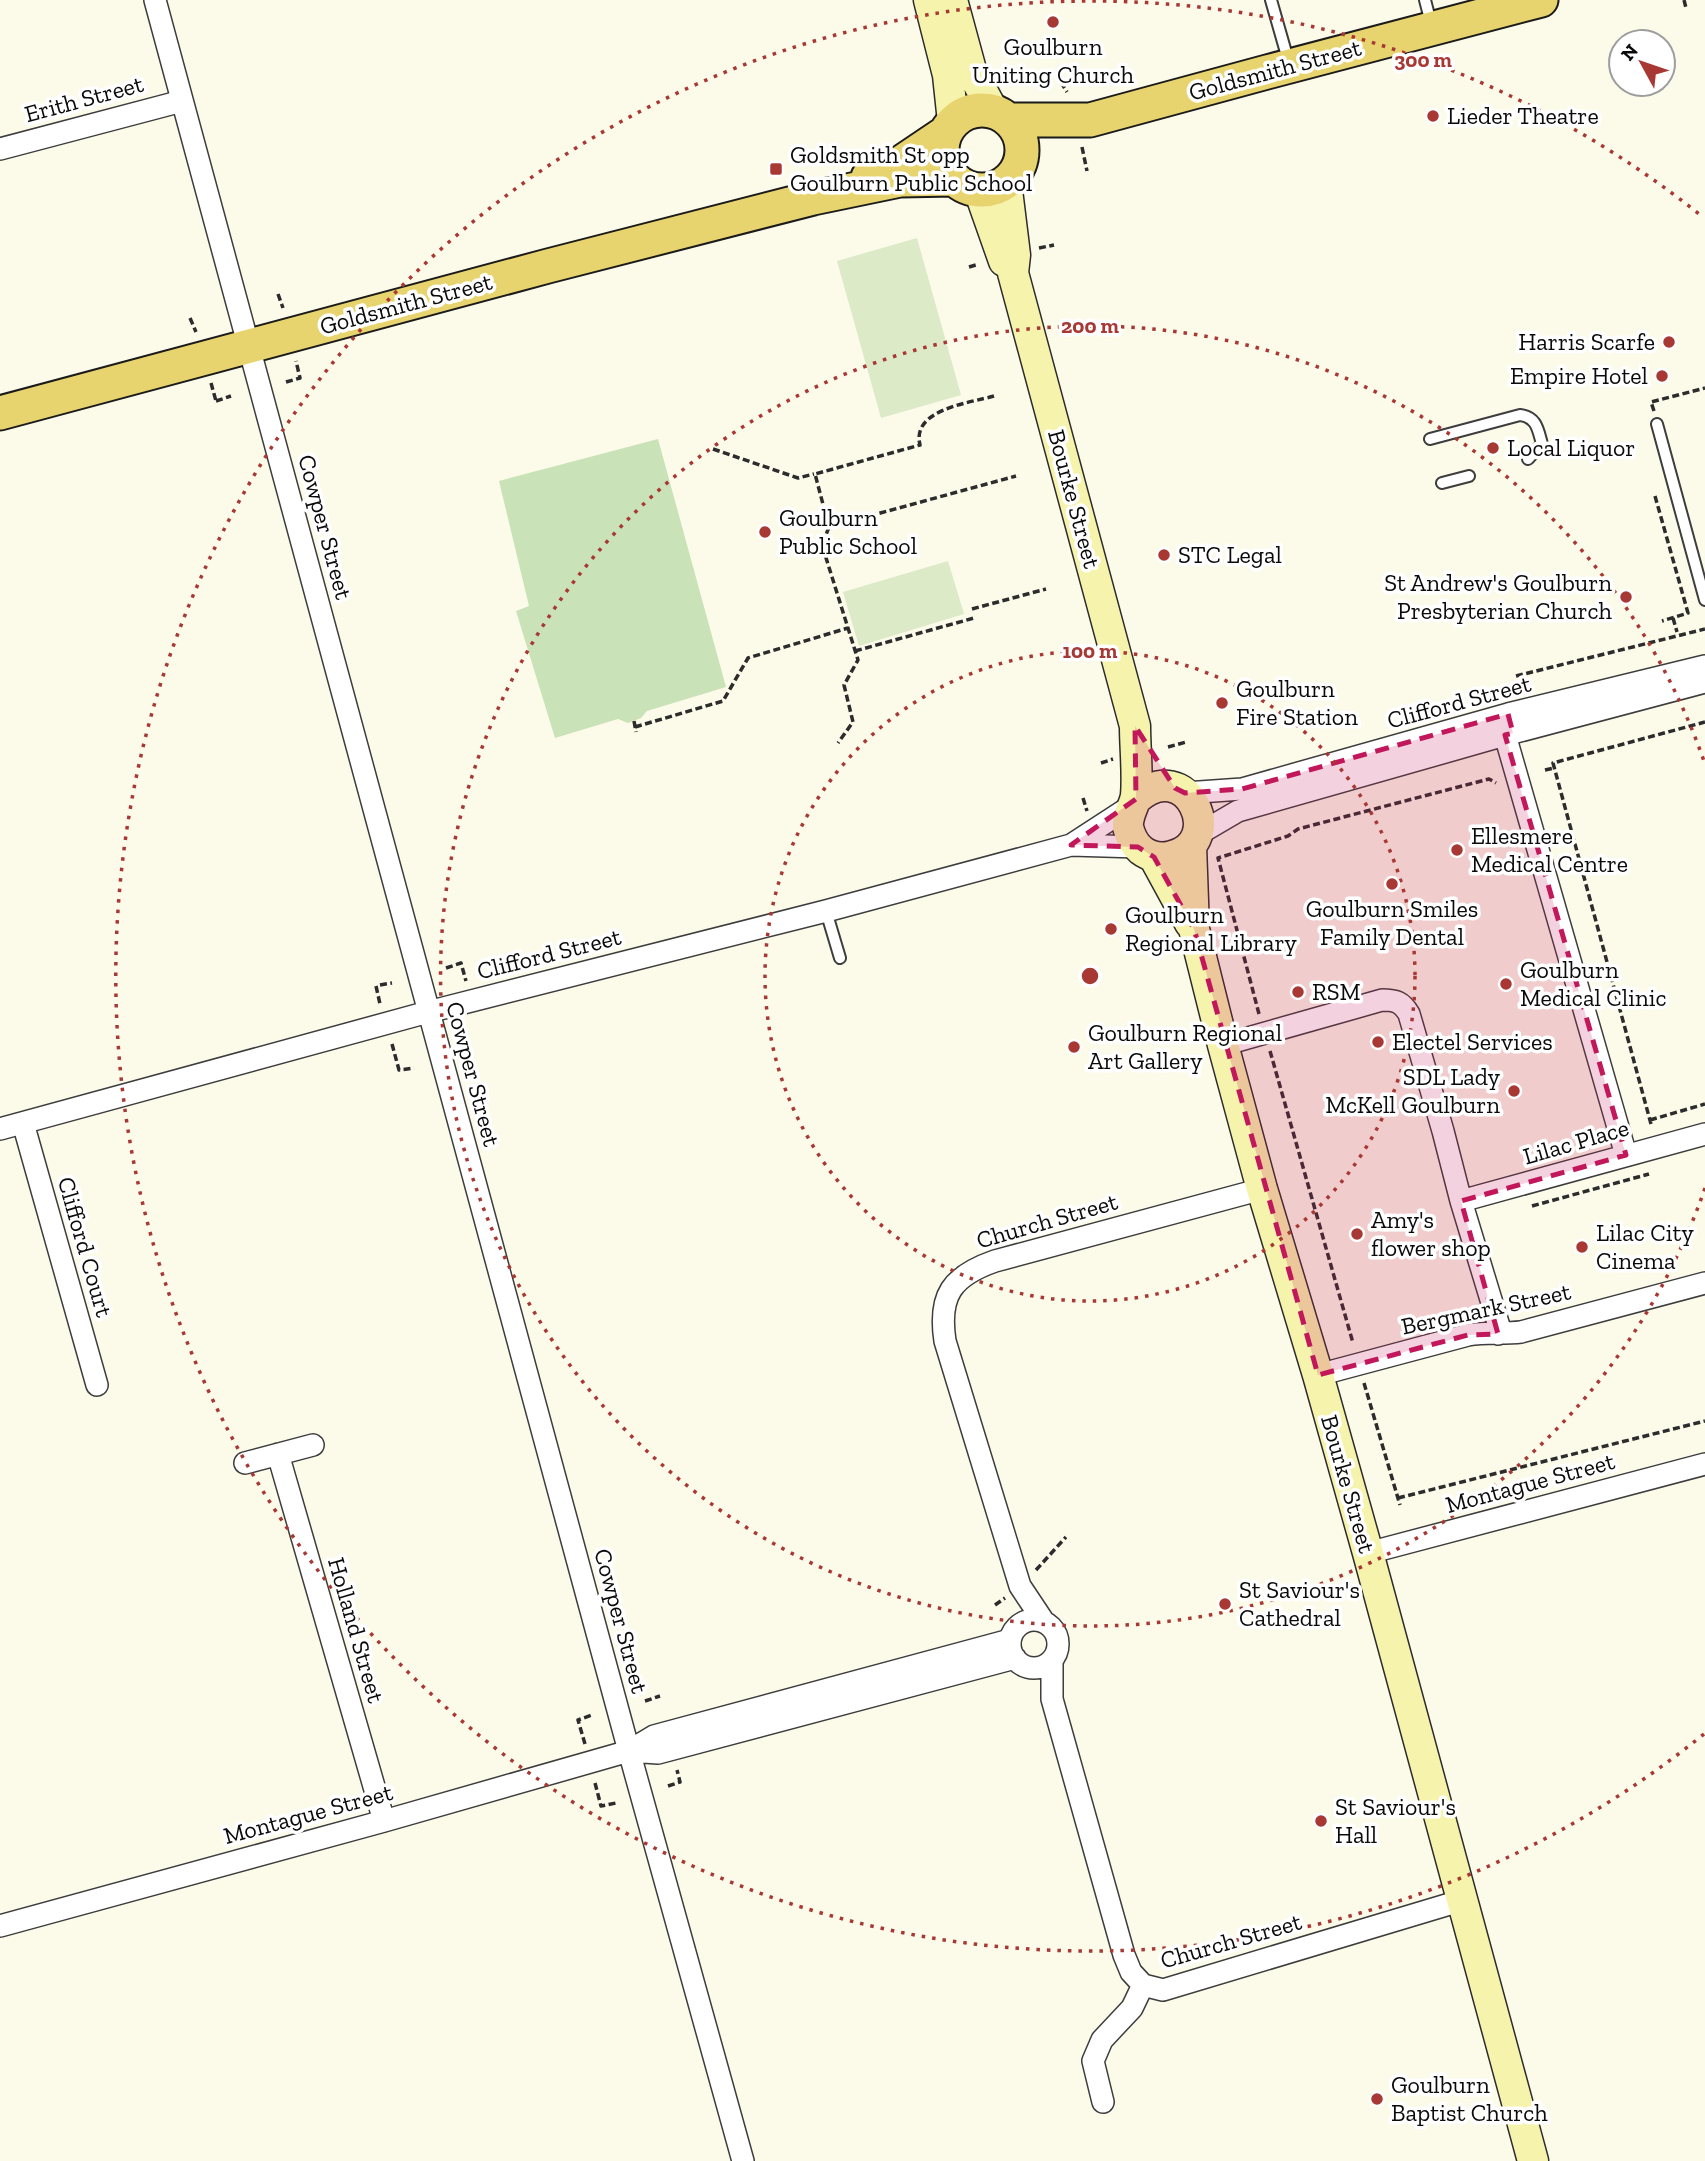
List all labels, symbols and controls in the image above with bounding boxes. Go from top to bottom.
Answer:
marker: Goulburn Uniting Church [1045,14,1061,30]
north arrow [1607,28,1677,98]
place label: Goulburn Uniting Church [972,32,1135,89]
street label: Goldsmith Street [1186,33,1364,106]
text: N [1616,39,1643,65]
text: 300 m [1394,47,1452,72]
street label: Erith Street [21,69,146,128]
place label: Lieder Theatre [1447,101,1599,130]
marker: Lieder Theatre [1425,108,1441,124]
place label: Goldsmith St opp Goulburn Public School [790,140,1032,197]
marker: Goldsmith St opp Goulburn Public School [768,161,784,177]
street label: Goldsmith Street [317,267,495,340]
text: 200 m [1061,313,1119,338]
place label: Harris Scarfe [1518,327,1655,356]
marker: Harris Scarfe [1661,334,1677,350]
place label: Empire Hotel [1510,361,1648,390]
marker: Empire Hotel [1654,368,1670,384]
street label: Bourke Street [1042,426,1107,571]
place label: Local Liquor [1507,433,1635,462]
marker: Local Liquor [1485,440,1501,456]
street label: Cowper Street [292,451,359,603]
place label: Goulburn Public School [779,503,917,560]
marker: Goulburn Public School [757,524,773,540]
place label: STC Legal [1178,540,1282,569]
marker: STC Legal [1156,547,1172,563]
place label: St Andrew's Goulburn Presbyterian Church [1384,568,1613,625]
marker: St Andrew's Goulburn Presbyterian Church [1618,589,1634,605]
text: 100 m [1063,638,1118,663]
street label: Clifford Street [1384,668,1534,735]
place label: Goulburn Fire Station [1236,674,1358,731]
marker: Goulburn Fire Station [1214,695,1230,711]
place label: Ellesmere Medical Centre [1471,821,1628,878]
marker: Ellesmere Medical Centre [1449,842,1465,858]
marker: Goulburn Smiles Family Dental [1384,876,1400,892]
place label: Goulburn Smiles Family Dental [1306,894,1478,951]
place label: Goulburn Regional Library [1125,900,1298,957]
marker: Goulburn Regional Library [1103,921,1119,937]
street label: Clifford Street [474,922,624,985]
place label: Goulburn Medical Clinic [1520,955,1666,1012]
centre of rings [1078,964,1102,988]
marker: Goulburn Medical Clinic [1498,976,1514,992]
place label: RSM [1312,977,1361,1006]
marker: RSM [1290,984,1306,1000]
street label: Cowper Street [440,998,507,1150]
place label: Goulburn Regional Art Gallery [1088,1018,1282,1075]
place label: Electel Services [1392,1027,1553,1056]
marker: Electel Services [1370,1034,1386,1050]
marker: Goulburn Regional Art Gallery [1066,1039,1082,1055]
place label: SDL Lady McKell Goulburn [1325,1062,1501,1119]
marker: SDL Lady McKell Goulburn [1506,1083,1522,1099]
street label: Lilac Place [1520,1113,1632,1170]
street label: Clifford Court [52,1173,119,1320]
street label: Church Street [973,1187,1121,1255]
place label: Amy's flower shop [1371,1205,1491,1262]
place label: Lilac City Cinema [1596,1218,1694,1275]
marker: Amy's flower shop [1349,1226,1365,1242]
marker: Lilac City Cinema [1574,1239,1590,1255]
street label: Bergmark Street [1399,1276,1573,1341]
street label: Bourke Street [1315,1411,1382,1556]
street label: Montague Street [1442,1446,1618,1519]
street label: Cowper Street [588,1545,655,1697]
street label: Holland Street [322,1554,391,1706]
place label: St Saviour's Cathedral [1239,1575,1360,1632]
marker: St Saviour's Cathedral [1217,1596,1233,1612]
street label: Montague Street [220,1777,396,1850]
place label: St Saviour's Hall [1335,1792,1456,1849]
marker: St Saviour's Hall [1313,1813,1329,1829]
street label: Church Street [1157,1907,1305,1975]
place label: Goulburn Baptist Church [1391,2070,1548,2127]
marker: Goulburn Baptist Church [1369,2091,1385,2107]

